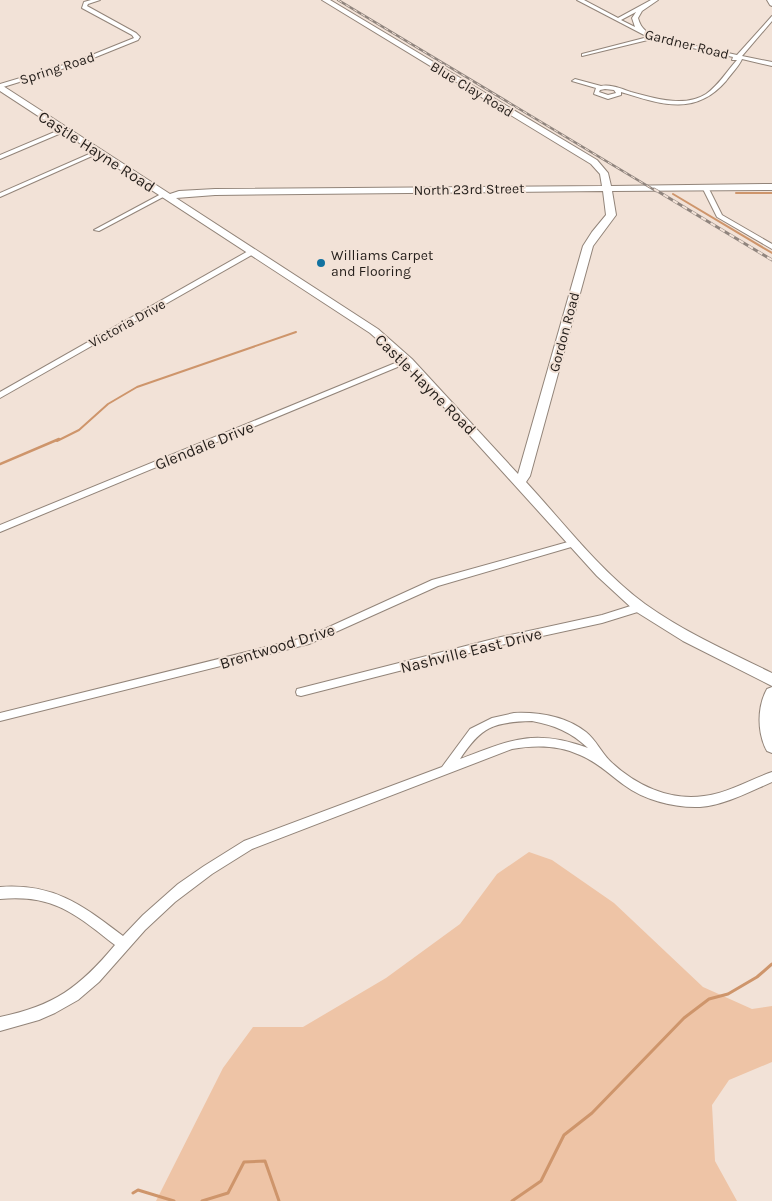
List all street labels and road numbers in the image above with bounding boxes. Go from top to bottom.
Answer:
street label: Gardner Road [643,26,731,63]
street label: Spring Road [18,48,97,89]
street label: Blue Clay Road [427,58,516,121]
street label: Castle Hayne Road [35,107,159,196]
street label: North 23rd Street [413,180,525,199]
street label: Gordon Road [546,290,583,374]
street label: Victoria Drive [86,295,169,352]
street label: Castle Hayne Road [371,330,480,439]
street label: Glendale Drive [152,417,256,474]
street label: Brentwood Drive [217,620,337,673]
street label: Nashville East Drive [398,624,544,677]

